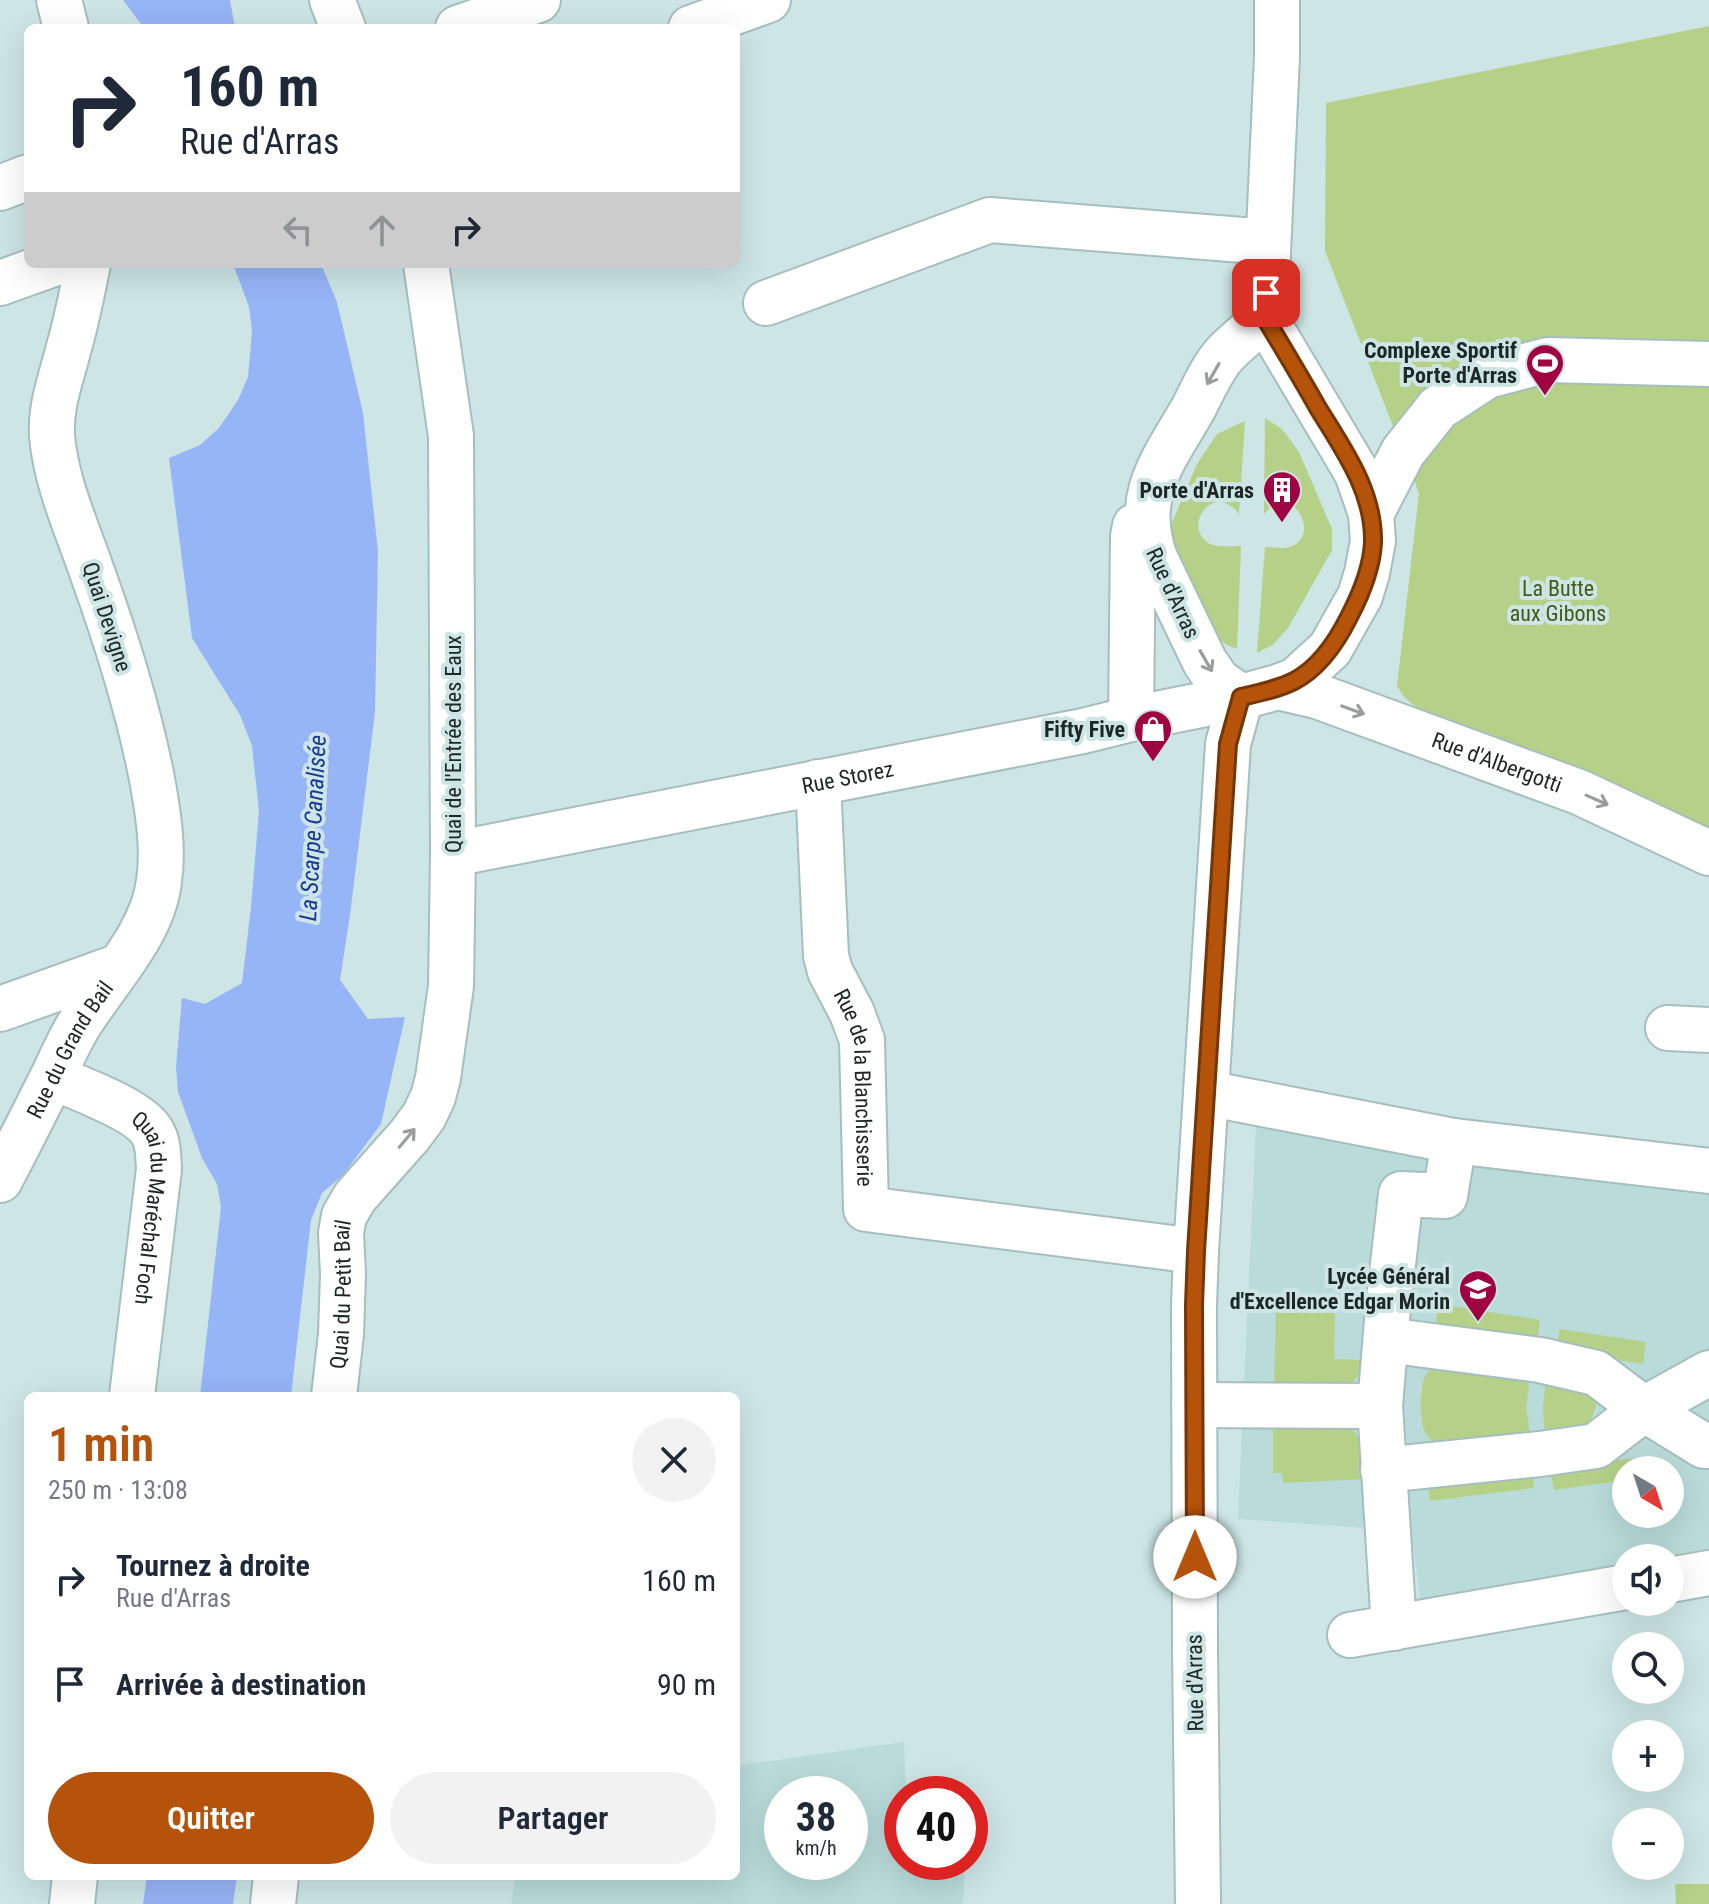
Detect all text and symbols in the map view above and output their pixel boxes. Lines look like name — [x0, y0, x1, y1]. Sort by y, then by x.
text: 160 m — [180, 54, 319, 120]
icon: right — [48, 56, 152, 160]
text: Rue d'Arras — [180, 121, 339, 163]
icon: left — [276, 208, 320, 252]
icon: ahead — [360, 208, 404, 252]
icon: right — [444, 208, 488, 252]
pin — [1232, 259, 1300, 327]
icon: arrive — [1244, 271, 1288, 315]
place label: Complexe Sportif Porte d'Arras — [1364, 338, 1517, 388]
sports icon: Complexe Sportif Porte d'Arras — [1524, 342, 1566, 397]
one-way arrow — [1205, 362, 1221, 385]
building icon: Porte d'Arras — [1261, 469, 1303, 524]
place label: Porte d'Arras — [1140, 478, 1254, 503]
street label: Rue d'Arras — [1141, 544, 1205, 642]
street label: Quai Devigne — [78, 559, 136, 675]
park label: La Butte aux Gibons — [1510, 576, 1606, 626]
street label: Quai de l'Entrée des Eaux — [441, 635, 466, 853]
one-way arrow — [1198, 649, 1214, 672]
one-way arrow — [1340, 703, 1365, 718]
shop icon: Fifty Five — [1132, 708, 1174, 763]
place label: Fifty Five — [1044, 717, 1125, 742]
street label: Rue d'Albergotti — [1429, 727, 1566, 797]
water label: La Scarpe Canalisée — [294, 734, 332, 922]
street label: Rue Storez — [800, 756, 896, 798]
one-way arrow — [1585, 793, 1609, 808]
street label: Rue du Grand Bail — [21, 976, 118, 1122]
street label: Rue de la Blanchisserie — [829, 984, 878, 1187]
street label: Quai du Maréchal Foch — [127, 1105, 172, 1306]
one-way arrow — [398, 1128, 416, 1149]
street label: Quai du Petit Bail — [325, 1218, 356, 1370]
place label: Lycée Général d'Excellence Edgar Morin — [1230, 1264, 1450, 1314]
school or university icon: Lycée Général d'Excellence Edgar Morin — [1457, 1268, 1499, 1323]
text: 1 min — [48, 1416, 154, 1473]
button: close — [632, 1418, 716, 1502]
north arrow — [1612, 1456, 1684, 1528]
map controls — [1612, 1456, 1684, 1880]
text: 250 m · 13:08 — [48, 1475, 188, 1505]
position arrow — [1153, 1515, 1237, 1599]
button: sound — [1612, 1544, 1684, 1616]
text: Tournez à droite — [116, 1548, 310, 1583]
icon: right — [48, 1558, 92, 1602]
text: 160 m — [642, 1563, 716, 1598]
text: Rue d'Arras — [116, 1583, 231, 1613]
button: search — [1612, 1632, 1684, 1704]
street label: Rue d'Arras — [1182, 1634, 1208, 1732]
icon: arrive — [48, 1662, 92, 1706]
text: Arrivée à destination — [116, 1667, 366, 1702]
text: 90 m — [657, 1667, 716, 1702]
button: + — [1612, 1720, 1684, 1792]
button: Quitter — [48, 1772, 374, 1864]
button: Partager — [390, 1772, 716, 1864]
speed limit sign: 40 — [884, 1776, 988, 1880]
text: 38 — [796, 1794, 836, 1841]
button: − — [1612, 1808, 1684, 1880]
text: km/h — [795, 1836, 837, 1860]

